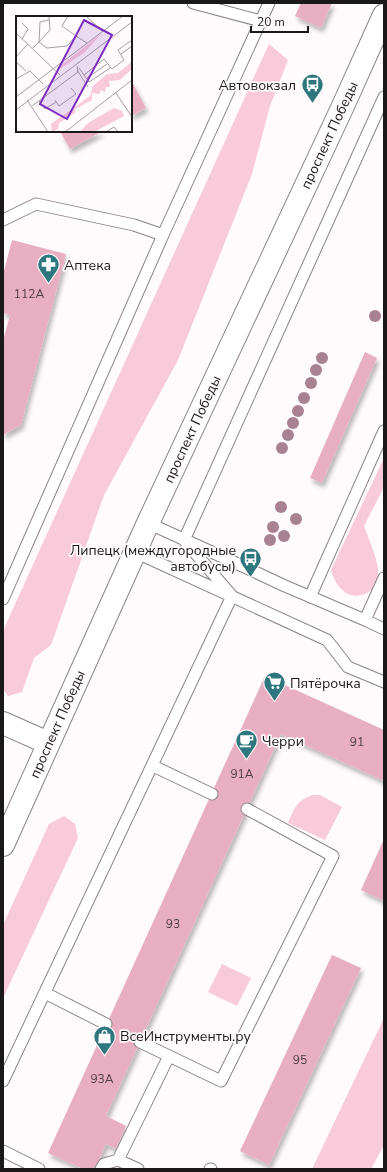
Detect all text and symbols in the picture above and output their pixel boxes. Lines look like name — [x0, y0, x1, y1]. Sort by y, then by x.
scale bar — [251, 8, 308, 34]
text: 20 m — [257, 14, 285, 30]
inset map — [16, 16, 132, 132]
bus stop icon: Автовокзал — [299, 72, 325, 105]
place label: Автовокзал — [218, 76, 296, 95]
street label: проспект Победы — [296, 78, 363, 192]
pharmacy icon: Аптека — [36, 252, 62, 285]
place label: Аптека — [64, 256, 111, 275]
house number: 112А — [14, 286, 44, 302]
street label: проспект Победы — [159, 372, 226, 486]
place label: Липецк (междугородные автобусы) — [70, 541, 236, 576]
bus stop icon: Липецк (междугородные автобусы) — [238, 545, 264, 578]
street label: проспект Победы — [25, 667, 90, 781]
supermarket icon: Пятёрочка — [262, 670, 288, 703]
place label: Пятёрочка — [290, 674, 361, 693]
cafe icon: Черри — [233, 728, 259, 761]
place label: Черри — [262, 732, 304, 751]
house number: 91 — [350, 734, 364, 750]
house number: 91А — [230, 766, 254, 782]
house number: 93 — [166, 916, 180, 932]
shop icon: ВсеИнструменты.ру — [91, 1023, 117, 1056]
place label: ВсеИнструменты.ру — [120, 1027, 252, 1046]
house number: 95 — [293, 1052, 307, 1068]
house number: 93А — [90, 1071, 114, 1087]

